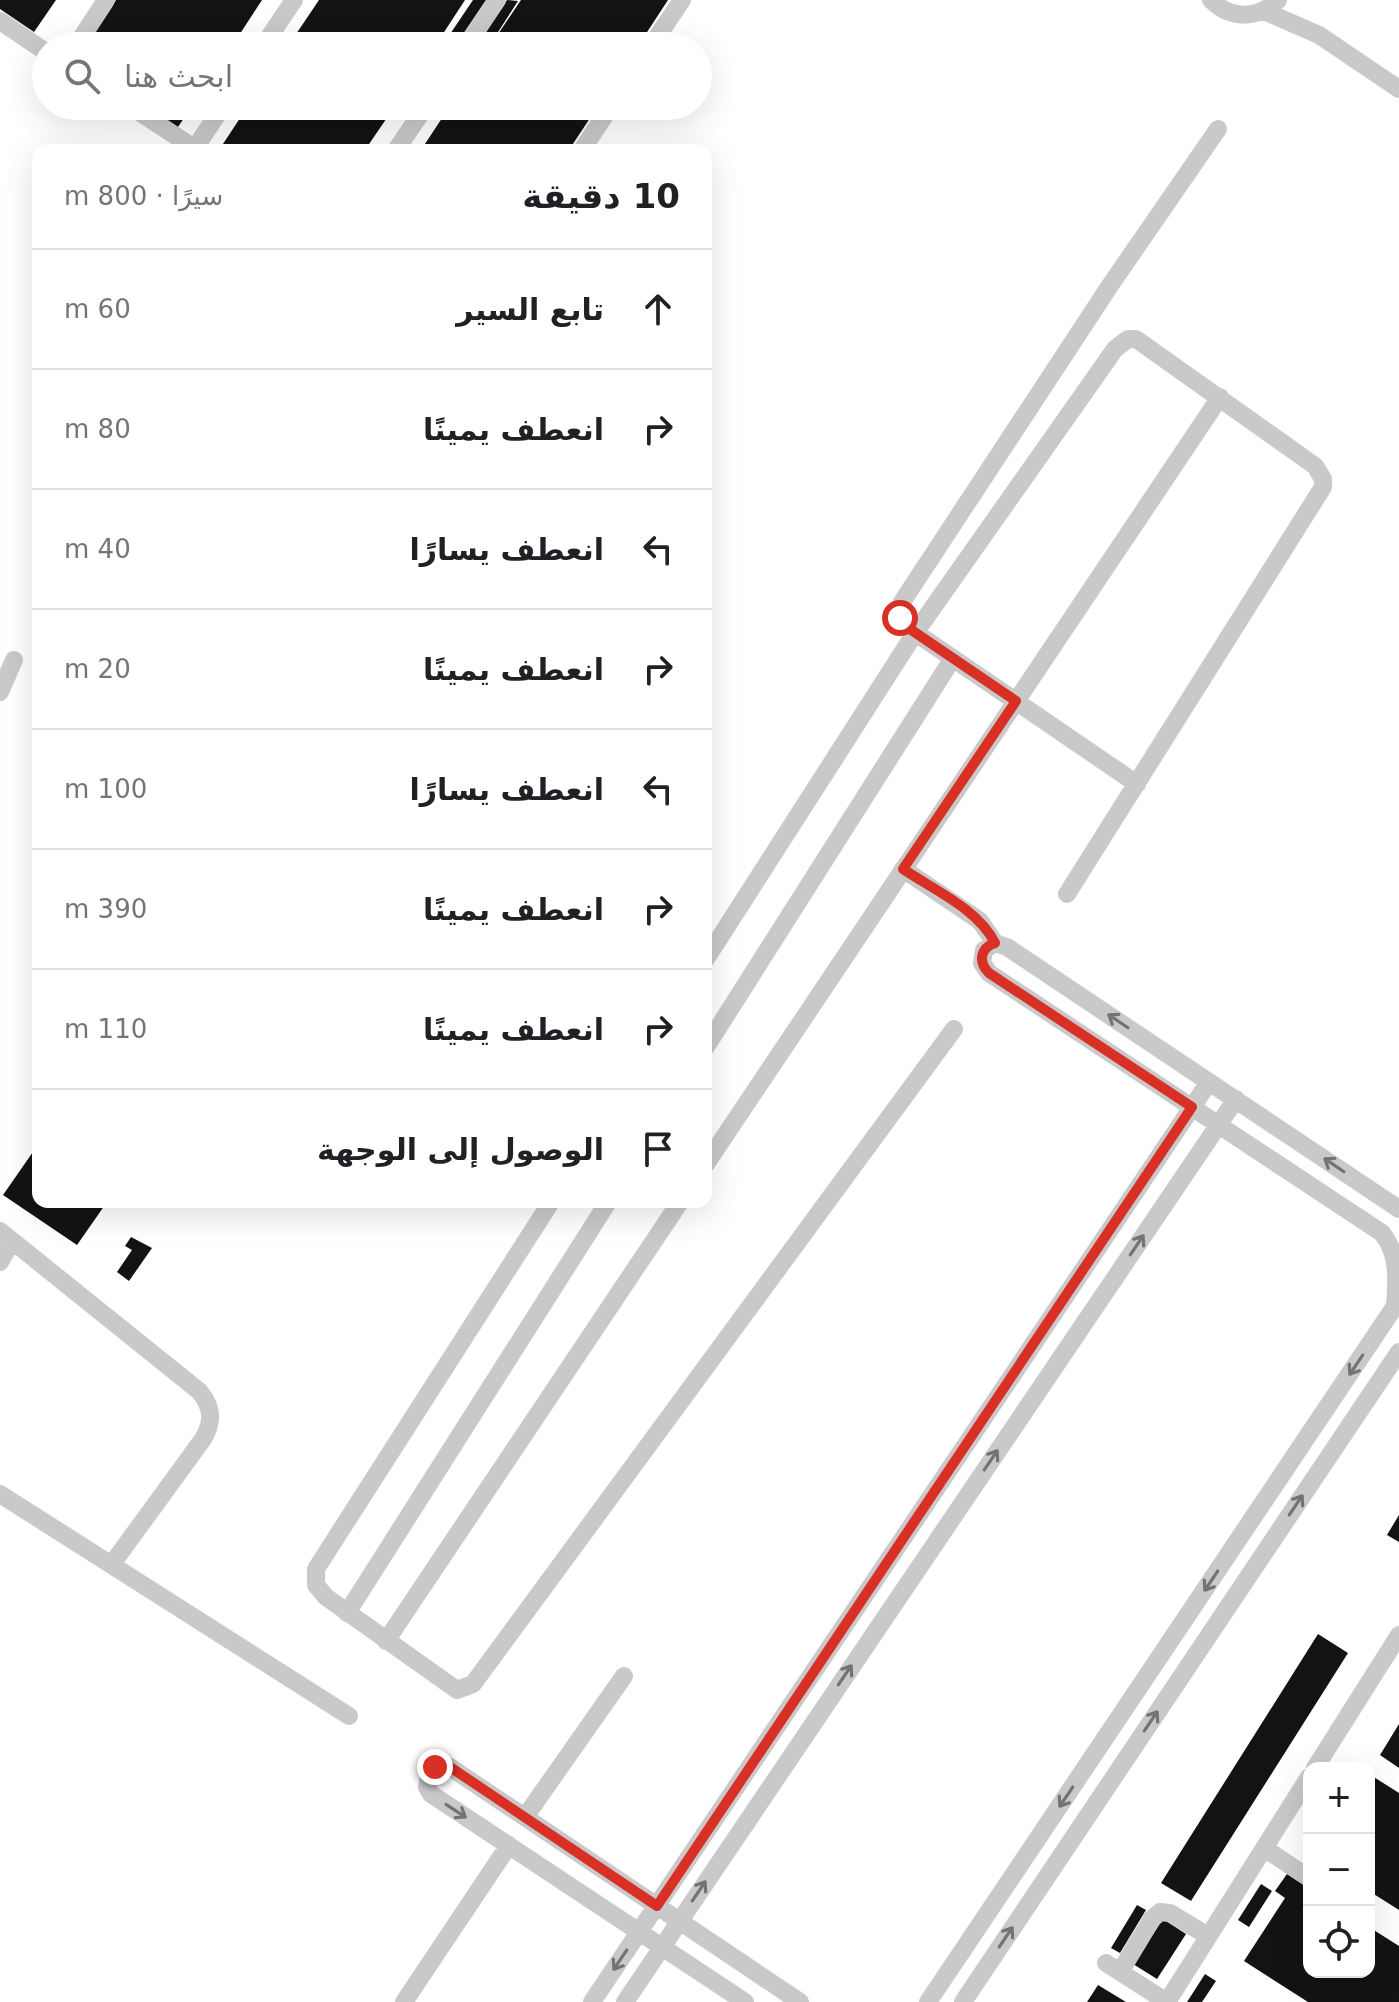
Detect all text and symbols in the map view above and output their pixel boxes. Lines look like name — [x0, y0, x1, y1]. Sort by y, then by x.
search box — [32, 32, 712, 120]
icon: search — [60, 54, 104, 98]
text: ابحث هنا — [124, 59, 233, 94]
text: 10 دقيقة — [522, 176, 680, 216]
text: سيرًا · 800 m — [64, 181, 223, 211]
icon: ahead — [636, 287, 680, 331]
text: تابع السير — [456, 292, 604, 327]
text: 60 m — [64, 294, 131, 324]
icon: right — [636, 407, 680, 451]
text: انعطف يمينًا — [423, 412, 604, 447]
text: 80 m — [64, 414, 131, 444]
icon: left — [636, 527, 680, 571]
text: انعطف يسارًا — [410, 532, 604, 567]
text: 40 m — [64, 534, 131, 564]
route start — [882, 600, 918, 636]
icon: right — [636, 647, 680, 691]
text: انعطف يمينًا — [423, 652, 604, 687]
text: 20 m — [64, 654, 131, 684]
icon: left — [636, 767, 680, 811]
text: انعطف يسارًا — [410, 772, 604, 807]
text: 100 m — [64, 774, 147, 804]
icon: right — [636, 887, 680, 931]
text: انعطف يمينًا — [423, 892, 604, 927]
text: 390 m — [64, 894, 147, 924]
icon: right — [636, 1007, 680, 1051]
text: انعطف يمينًا — [423, 1012, 604, 1047]
one-way arrow — [1108, 1012, 1130, 1029]
text: 110 m — [64, 1014, 147, 1044]
icon: arrive — [636, 1127, 680, 1171]
text: الوصول إلى الوجهة — [317, 1132, 604, 1167]
one-way arrow — [1323, 1157, 1346, 1173]
one-way arrow — [1129, 1234, 1145, 1257]
one-way arrow — [1347, 1353, 1364, 1375]
one-way arrow — [983, 1450, 999, 1472]
one-way arrow — [1288, 1495, 1304, 1517]
one-way arrow — [1203, 1569, 1219, 1591]
one-way arrow — [837, 1665, 853, 1687]
one-way arrow — [1143, 1711, 1159, 1733]
route end — [417, 1749, 453, 1785]
map controls — [1303, 1762, 1375, 1978]
button: + — [1303, 1762, 1375, 1834]
one-way arrow — [1058, 1785, 1074, 1807]
one-way arrow — [445, 1802, 467, 1819]
button: − — [1303, 1834, 1375, 1906]
one-way arrow — [691, 1880, 707, 1902]
button: locate — [1303, 1906, 1375, 1978]
one-way arrow — [998, 1927, 1014, 1949]
one-way arrow — [612, 1949, 628, 1971]

